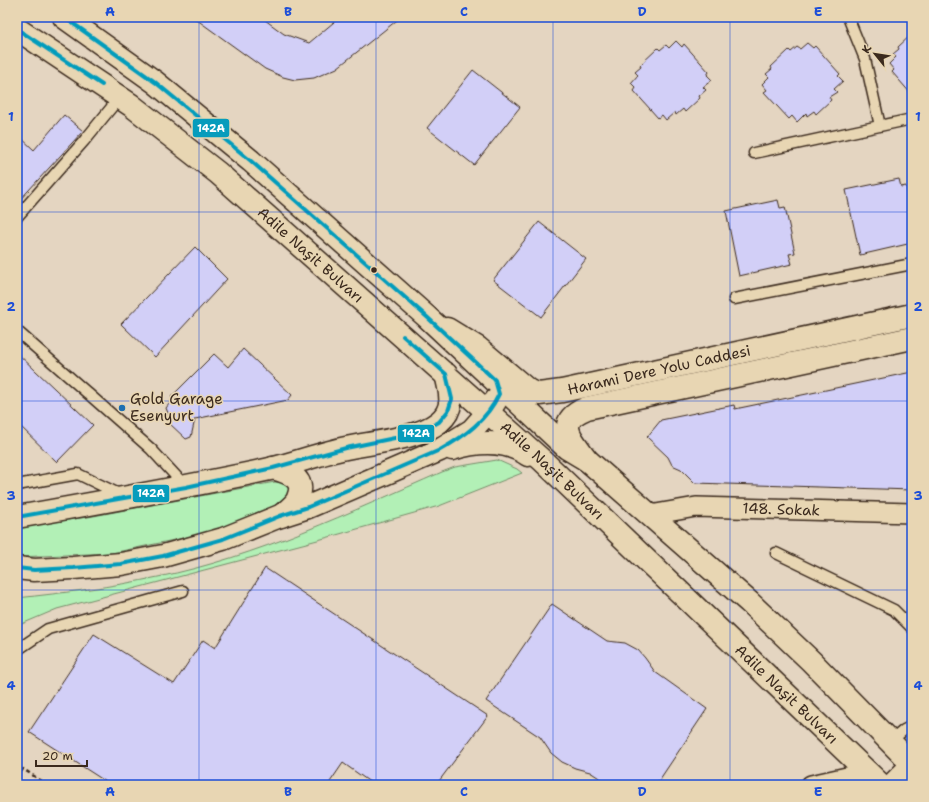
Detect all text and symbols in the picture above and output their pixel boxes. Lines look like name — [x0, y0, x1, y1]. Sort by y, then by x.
text: A — [105, 3, 115, 20]
text: B — [284, 3, 292, 20]
text: C — [460, 3, 468, 20]
text: D — [637, 3, 647, 20]
text: E — [814, 3, 823, 20]
north arrow — [855, 34, 895, 74]
text: K — [858, 42, 875, 56]
text: 1 — [8, 108, 14, 125]
text: 1 — [915, 108, 921, 125]
line badge: 142A — [192, 118, 230, 138]
text: 142A — [197, 121, 225, 136]
street label: Adile Naşit Bulvarı — [253, 203, 368, 307]
unlabelled marker — [369, 265, 379, 275]
text: 2 — [6, 298, 16, 315]
text: 2 — [913, 298, 923, 315]
street label: Harami Dere Yolu Caddesi — [566, 340, 752, 400]
place label: Gold Garage Esenyurt — [130, 389, 223, 426]
marker: Gold Garage Esenyurt — [117, 403, 127, 413]
street label: Adile Naşit Bulvarı — [496, 417, 608, 524]
line badge: 142A — [397, 424, 435, 443]
text: 142A — [402, 426, 430, 441]
line badge: 142A — [132, 484, 170, 503]
text: 142A — [137, 486, 165, 501]
text: 3 — [6, 487, 16, 504]
text: 3 — [913, 487, 923, 504]
street label: 148. Sokak — [742, 498, 820, 520]
street label: Adile Naşit Bulvarı — [731, 640, 842, 749]
text: 4 — [6, 677, 16, 694]
text: 4 — [913, 677, 923, 694]
scale bar — [36, 742, 87, 768]
text: 20 m — [42, 748, 73, 764]
text: A — [105, 783, 115, 800]
text: B — [284, 783, 292, 800]
text: C — [460, 783, 468, 800]
text: D — [637, 783, 647, 800]
text: E — [814, 783, 823, 800]

